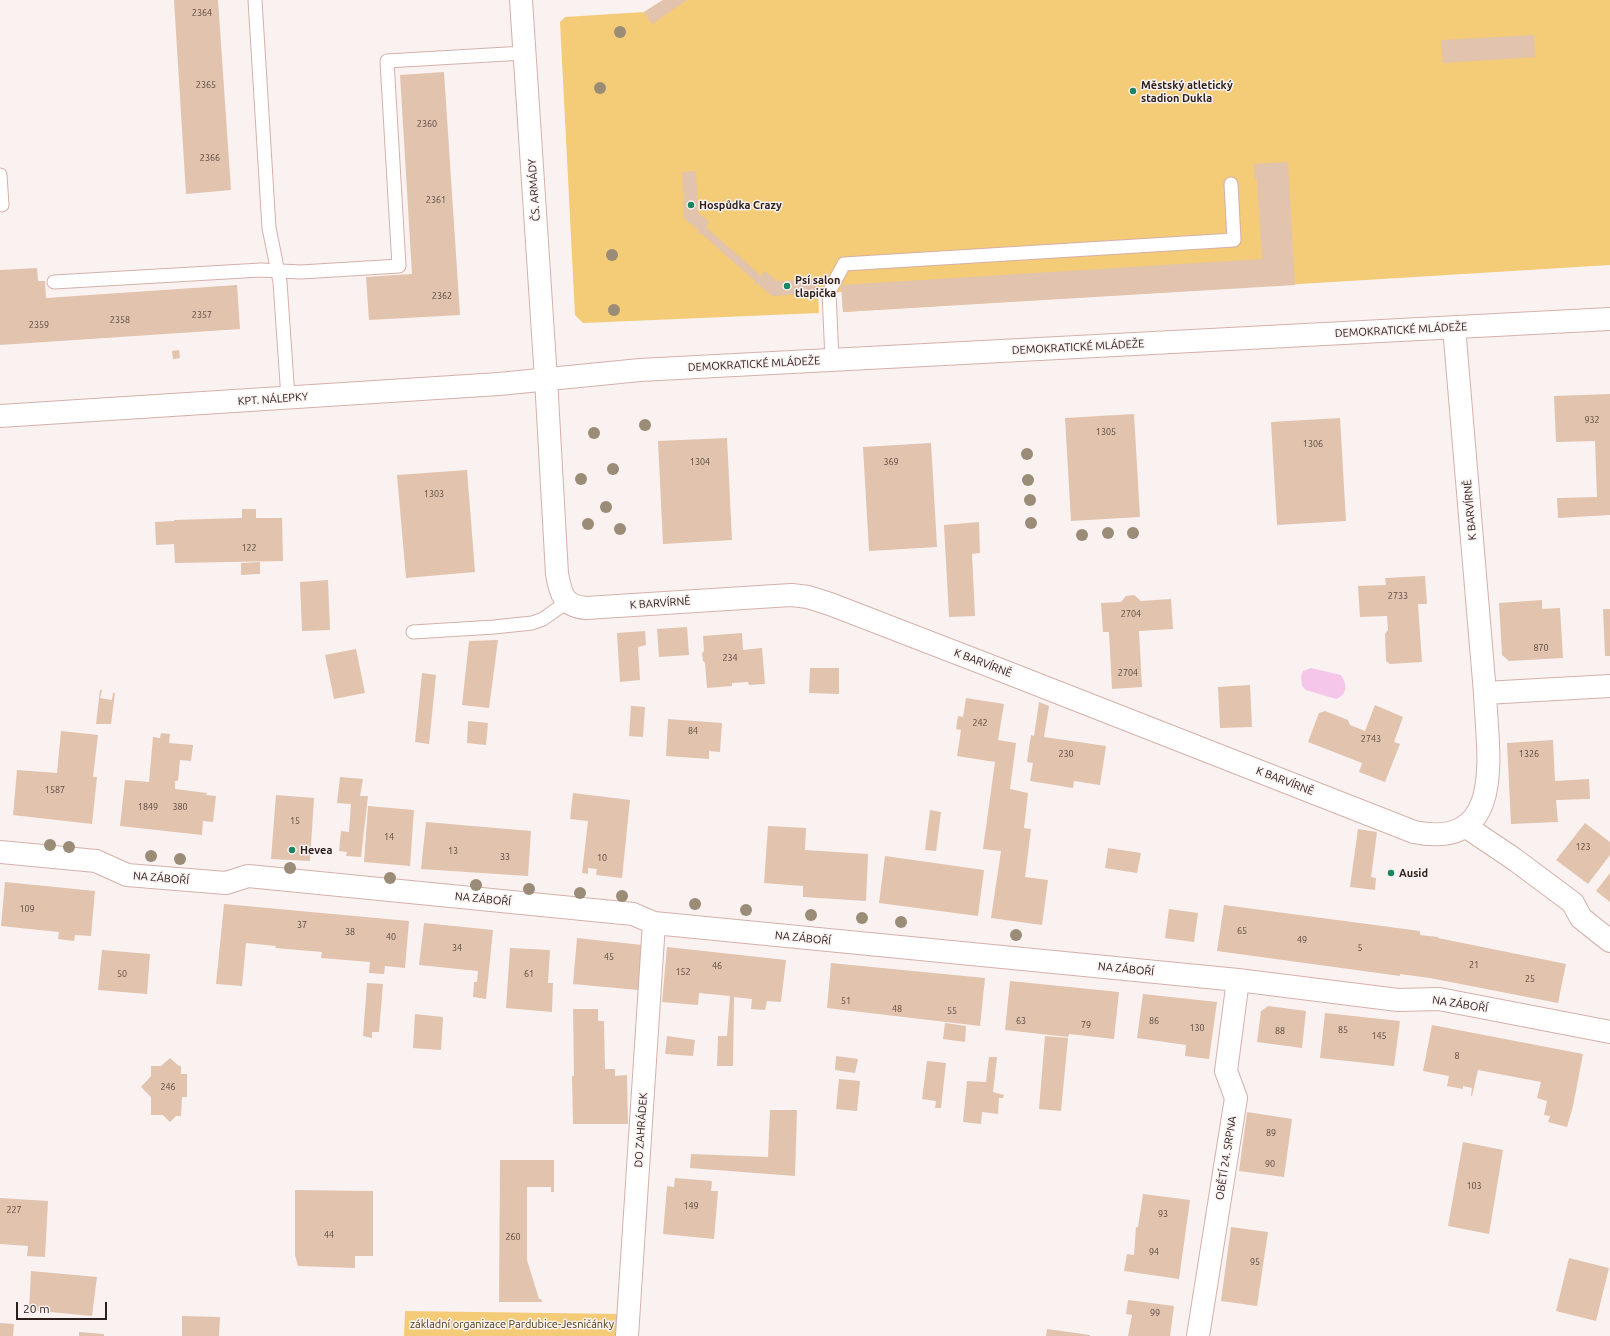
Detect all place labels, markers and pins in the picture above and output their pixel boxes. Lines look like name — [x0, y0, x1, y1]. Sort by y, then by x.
place label: Městský atletický stadion Dukla — [1141, 78, 1233, 104]
marker: Městský atletický stadion Dukla — [1128, 86, 1138, 96]
place label: Hospůdka Crazy — [699, 198, 782, 212]
marker: Hospůdka Crazy — [686, 200, 696, 210]
place label: Psí salon tlapička — [795, 273, 840, 299]
marker: Psí salon tlapička — [782, 281, 792, 291]
place label: Hevea — [300, 843, 332, 857]
marker: Hevea — [287, 845, 297, 855]
place label: Ausid — [1399, 866, 1428, 880]
marker: Ausid — [1386, 868, 1396, 878]

